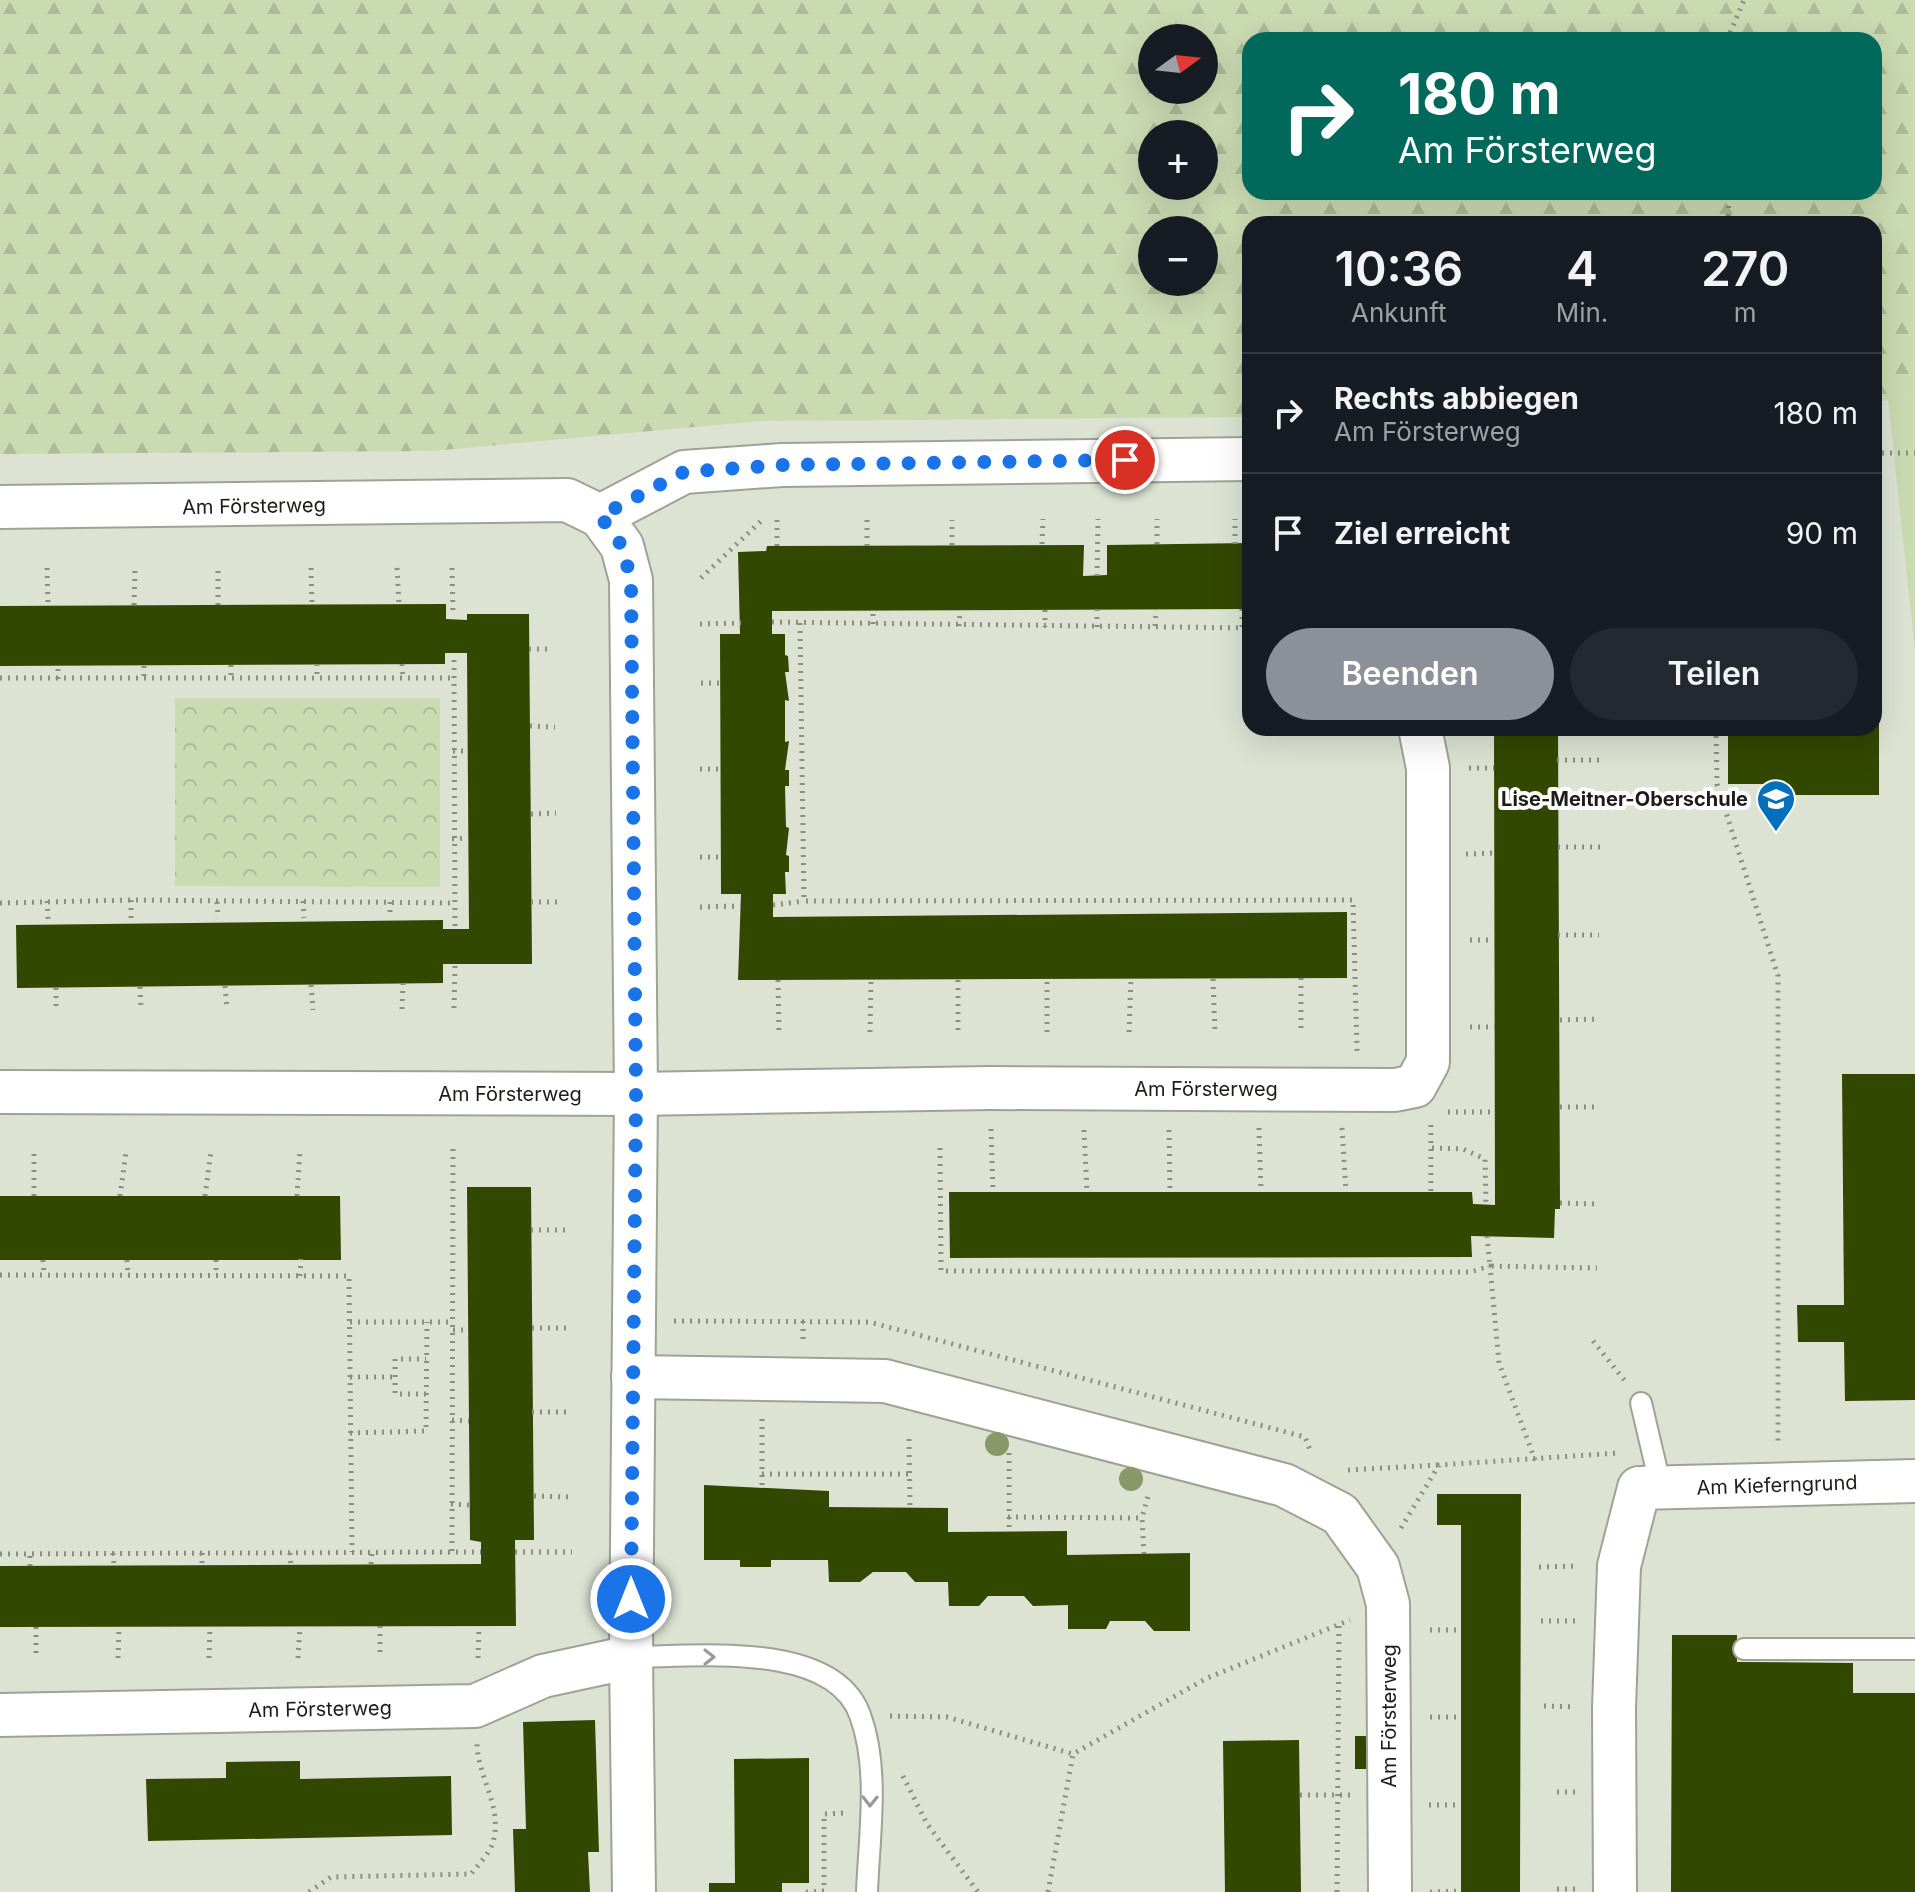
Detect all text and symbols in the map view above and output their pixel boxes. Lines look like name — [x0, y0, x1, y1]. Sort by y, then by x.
north arrow — [1138, 24, 1218, 104]
map controls — [1138, 24, 1218, 296]
text: 180 m — [1398, 60, 1561, 128]
icon: right — [1266, 64, 1370, 168]
button: + — [1138, 120, 1218, 200]
text: Am Försterweg — [1398, 128, 1657, 172]
button: − — [1138, 216, 1218, 296]
text: 10:36 — [1335, 239, 1463, 298]
text: 4 — [1566, 239, 1598, 298]
text: 270 — [1701, 239, 1789, 298]
text: Ankunft — [1351, 297, 1447, 328]
text: Min. — [1556, 297, 1608, 328]
text: m — [1734, 297, 1757, 328]
text: Rechts abbiegen — [1334, 380, 1579, 416]
icon: right — [1266, 391, 1310, 435]
text: 180 m — [1774, 395, 1858, 431]
text: Am Försterweg — [1334, 416, 1521, 447]
pin — [1091, 426, 1159, 494]
icon: arrive — [1103, 438, 1147, 482]
street label: Am Försterweg — [182, 493, 326, 519]
icon: arrive — [1266, 511, 1310, 555]
text: Ziel erreicht — [1334, 515, 1510, 551]
text: 90 m — [1786, 515, 1858, 551]
button: Beenden — [1266, 628, 1554, 720]
button: Teilen — [1570, 628, 1858, 720]
school or university icon: Lise-Meitner-Oberschule — [1755, 778, 1797, 833]
place label: Lise-Meitner-Oberschule — [1501, 787, 1748, 811]
street label: Am Försterweg — [1134, 1077, 1278, 1101]
street label: Am Försterweg — [438, 1082, 582, 1106]
street label: Am Kieferngrund — [1696, 1470, 1858, 1500]
position arrow — [589, 1557, 673, 1641]
street label: Am Försterweg — [1377, 1644, 1401, 1788]
one-way arrow — [703, 1648, 716, 1666]
street label: Am Försterweg — [248, 1696, 392, 1722]
one-way arrow — [861, 1795, 878, 1808]

